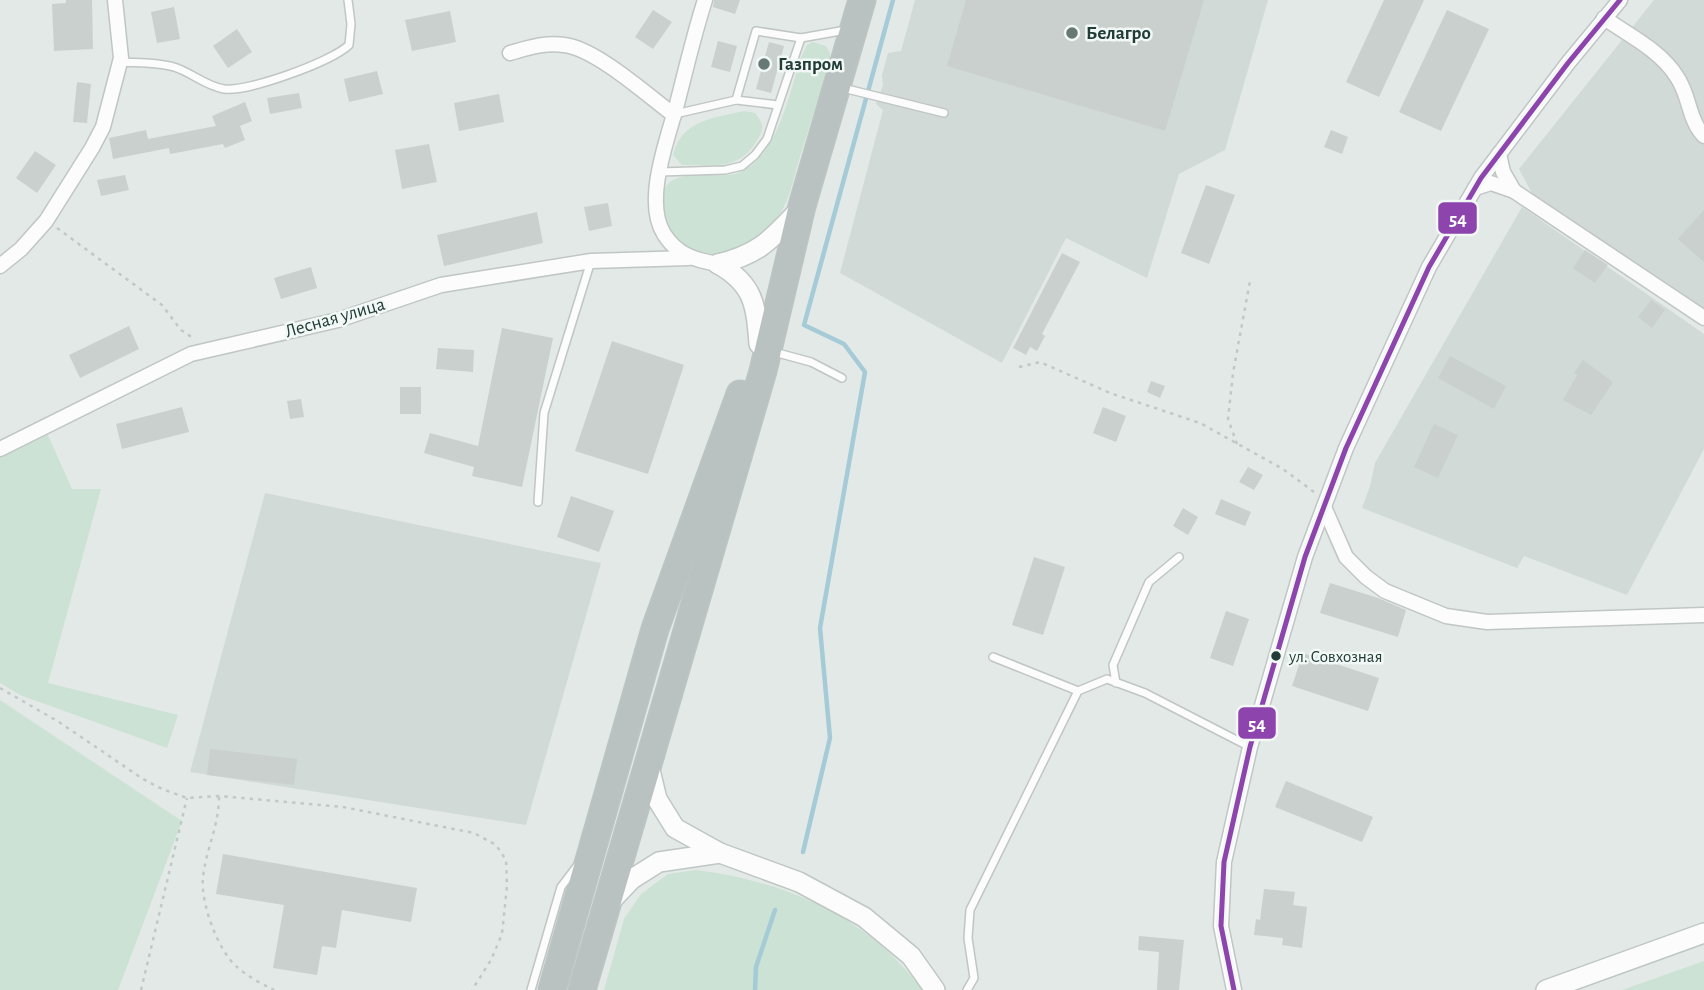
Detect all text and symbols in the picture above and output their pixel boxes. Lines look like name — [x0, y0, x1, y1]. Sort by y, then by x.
place label: Белагро — [1086, 24, 1151, 43]
marker: Белагро — [1064, 25, 1080, 41]
place label: Газпром — [778, 55, 843, 74]
marker: Газпром — [756, 56, 772, 72]
line badge: 54 — [1437, 201, 1478, 235]
text: 54 — [1449, 210, 1467, 229]
street label: Лесная улица — [283, 295, 387, 341]
place label: ул. Совхозная — [1288, 648, 1382, 666]
marker: ул. Совхозная — [1269, 649, 1283, 663]
line badge: 54 — [1237, 706, 1277, 740]
text: 54 — [1248, 715, 1266, 734]

